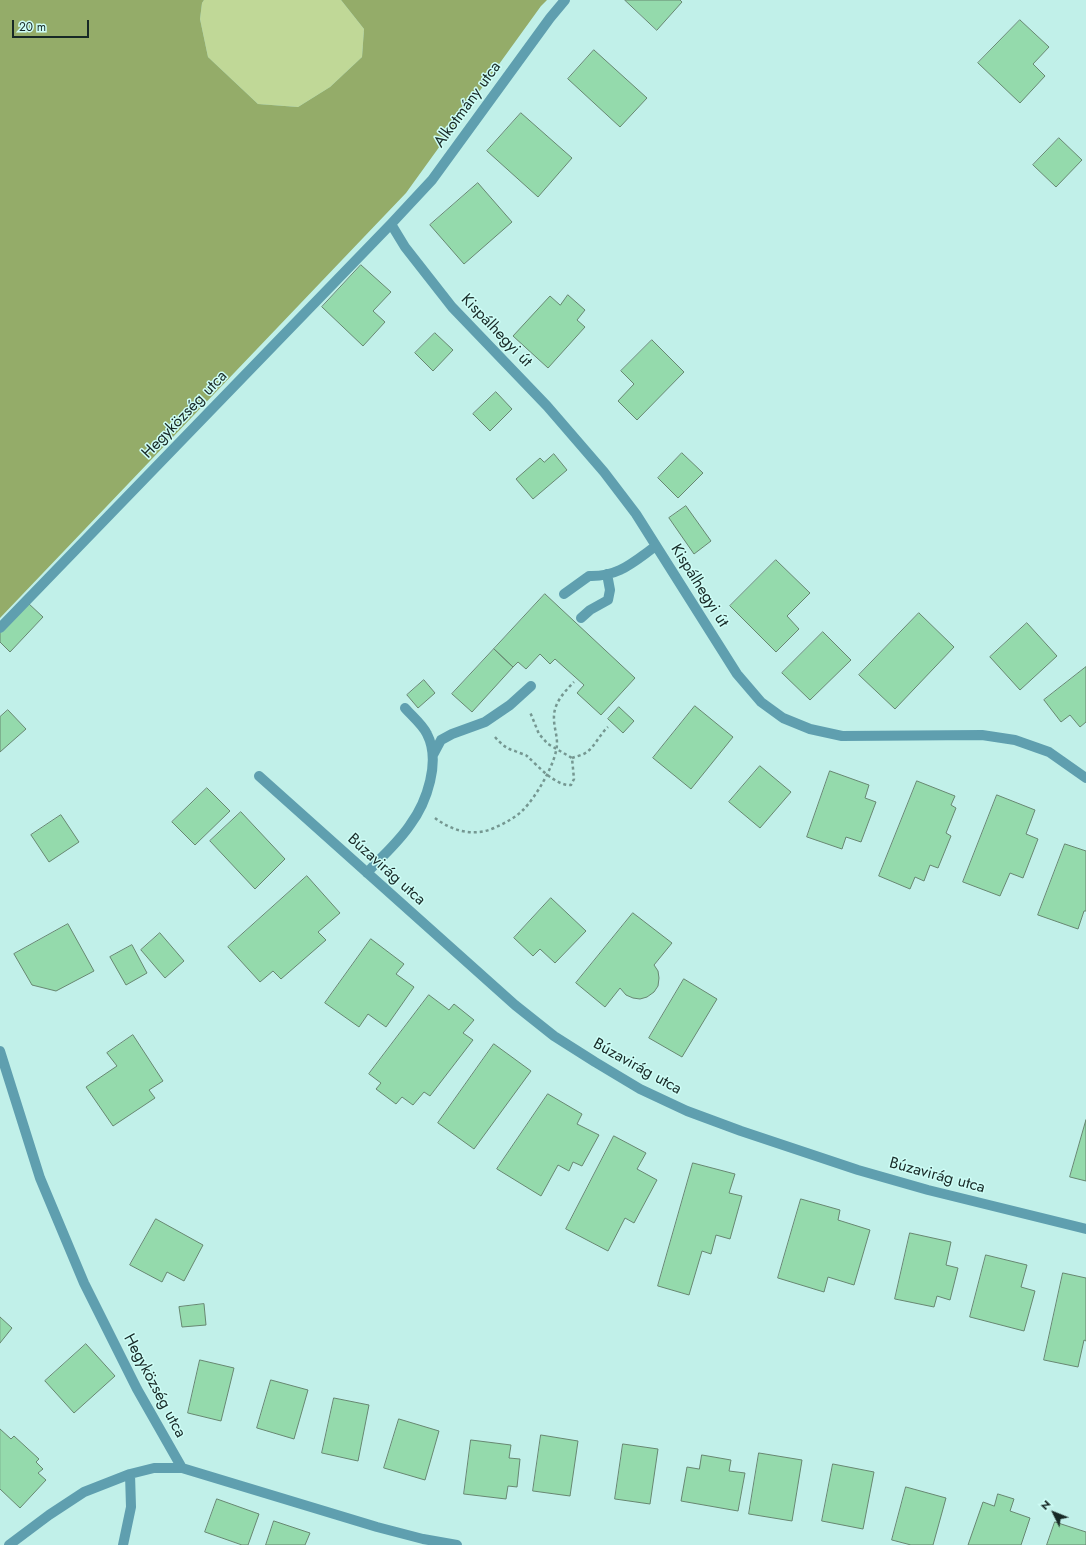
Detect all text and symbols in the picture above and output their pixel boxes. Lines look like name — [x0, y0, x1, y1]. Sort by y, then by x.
scale bar — [14, 12, 91, 38]
text: 20 m — [19, 18, 46, 36]
street label: Alkotmány utca — [430, 58, 506, 152]
street label: Kispálhegyi út — [456, 290, 536, 372]
street label: Hegyközség utca — [138, 367, 232, 463]
street label: Kispálhegyi út — [666, 541, 732, 631]
street label: Búzavirág utca — [343, 830, 429, 910]
street label: Búzavirág utca — [589, 1035, 685, 1099]
street label: Búzavirág utca — [887, 1154, 987, 1198]
street label: Hegyközség utca — [119, 1331, 189, 1441]
north arrow — [1034, 1493, 1074, 1533]
text: N — [1036, 1496, 1054, 1513]

